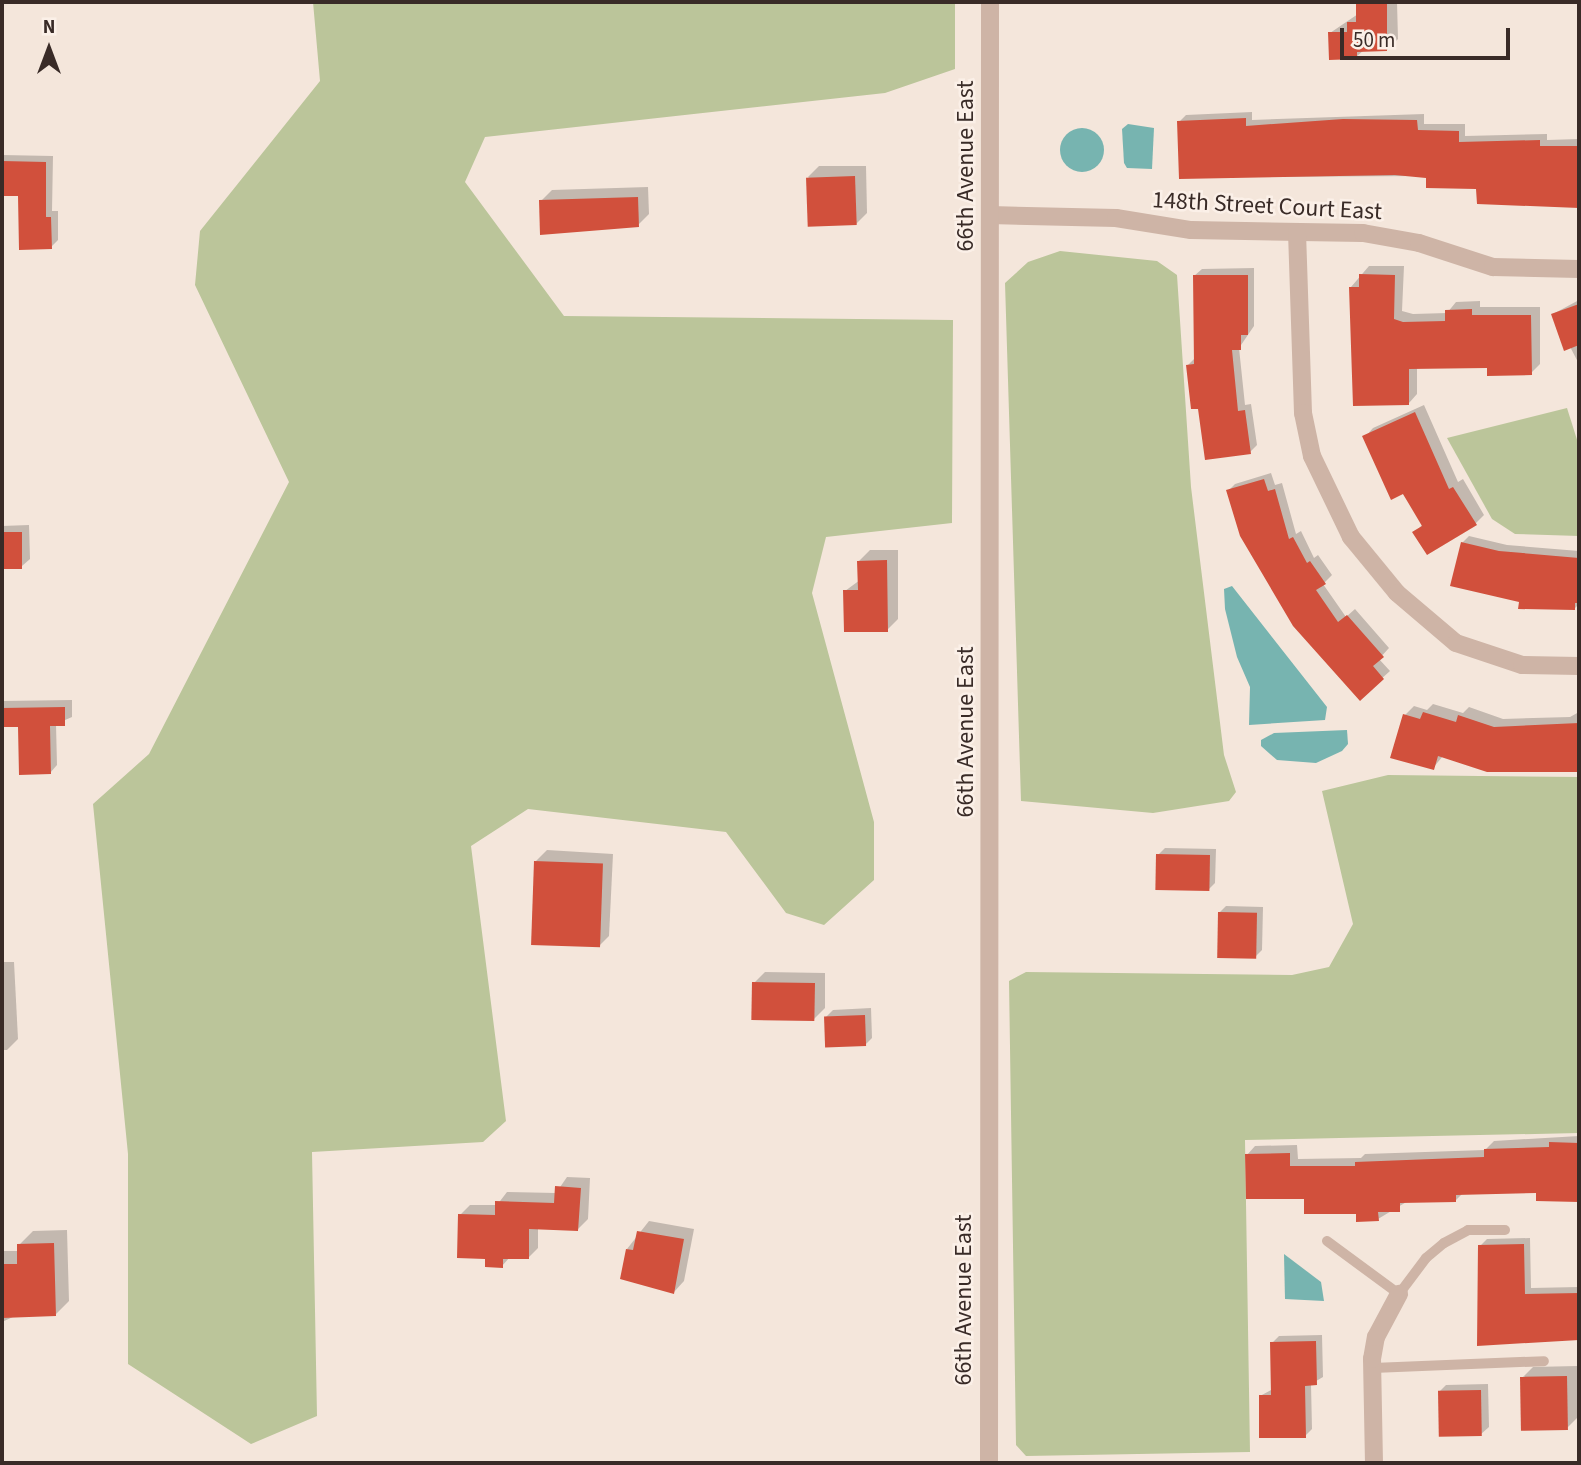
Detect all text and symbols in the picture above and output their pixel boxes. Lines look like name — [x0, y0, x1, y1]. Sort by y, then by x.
north arrow — [14, 14, 84, 84]
text: N — [43, 14, 55, 41]
scale bar — [1343, 14, 1513, 58]
text: 50 m — [1353, 25, 1395, 55]
street label: 66th Avenue East — [952, 80, 980, 252]
street label: 148th Street Court East — [1151, 186, 1383, 226]
street label: 66th Avenue East — [952, 646, 980, 818]
street label: 66th Avenue East — [950, 1214, 978, 1386]

